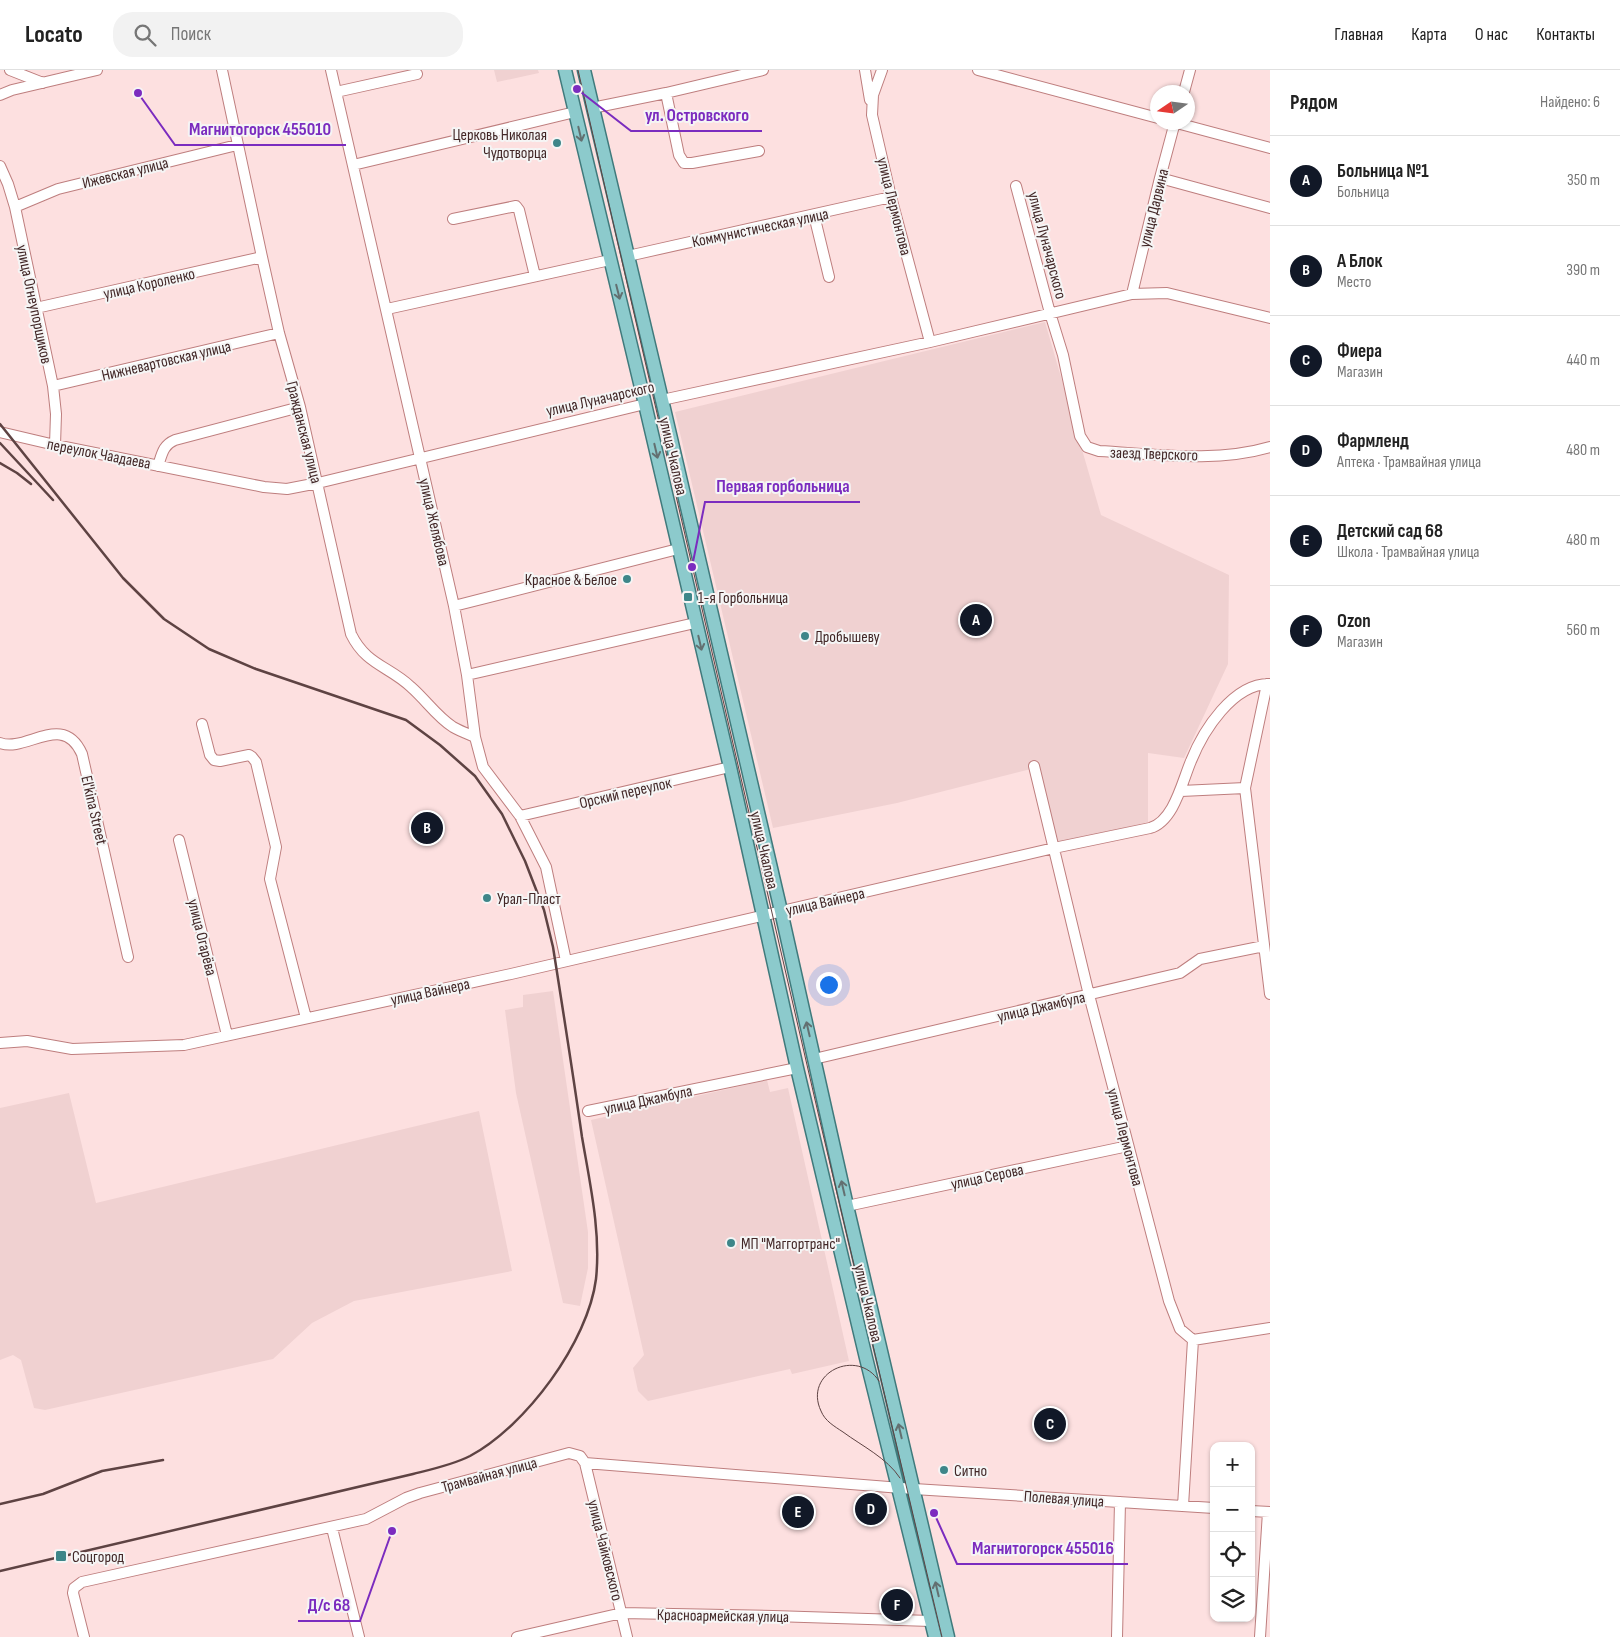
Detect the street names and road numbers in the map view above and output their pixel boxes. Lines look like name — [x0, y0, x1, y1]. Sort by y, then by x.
street label: Ижевская улица — [80, 154, 170, 193]
street label: улица Лермонтова — [872, 155, 915, 257]
street label: улица Дарвина — [1135, 167, 1173, 250]
street label: улица Луначарского — [1023, 190, 1070, 301]
street label: Коммунистическая улица — [690, 205, 830, 252]
street label: улица Огнеупорщиков — [12, 243, 55, 366]
street label: улица Короленко — [102, 265, 197, 304]
street label: Нижневартовская улица — [100, 337, 233, 386]
street label: улица Луначарского — [544, 378, 656, 421]
street label: Гражданская улица — [282, 379, 325, 485]
street label: улица Чкалова — [654, 415, 691, 497]
street label: переулок Чаадаева — [45, 435, 152, 474]
street label: заезд Тверского — [1110, 443, 1198, 466]
street label: улица Желябова — [414, 477, 453, 568]
street label: Орский переулок — [577, 773, 674, 813]
street label: El'kina Street — [76, 774, 111, 847]
street label: улица Чкалова — [745, 809, 782, 891]
street label: улица Вайнера — [784, 884, 867, 921]
street label: улица Огарёва — [183, 897, 220, 978]
street label: улица Вайнера — [389, 975, 472, 1010]
street label: улица Джамбула — [996, 988, 1087, 1027]
street label: улица Джамбула — [603, 1082, 694, 1119]
street label: улица Лермонтова — [1102, 1086, 1147, 1188]
street label: улица Серова — [949, 1161, 1025, 1194]
street label: улица Чкалова — [849, 1262, 886, 1344]
street label: Трамвайная улица — [440, 1454, 539, 1497]
street label: Полевая улица — [1023, 1487, 1105, 1512]
street label: улица Чайковского — [583, 1498, 626, 1603]
street label: Красноармейская улица — [657, 1606, 789, 1627]

